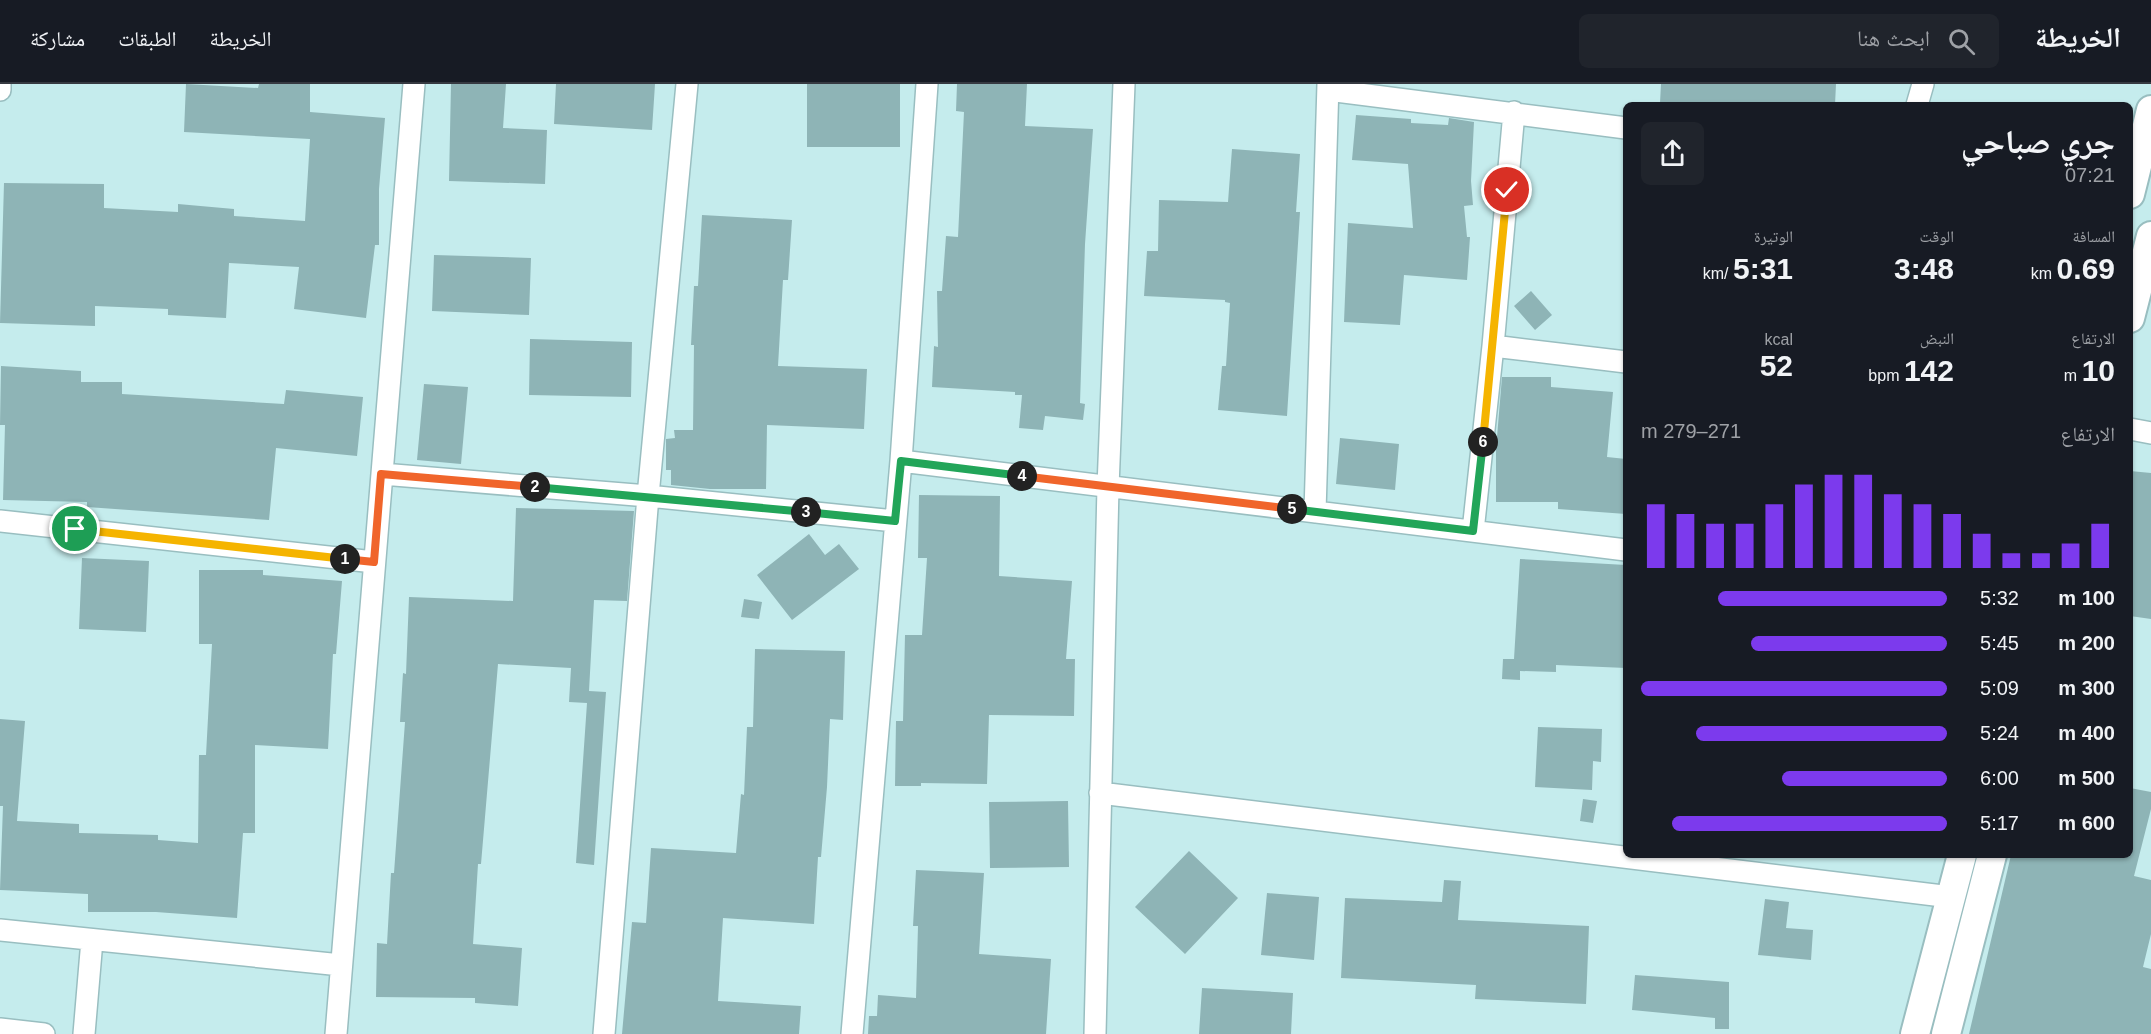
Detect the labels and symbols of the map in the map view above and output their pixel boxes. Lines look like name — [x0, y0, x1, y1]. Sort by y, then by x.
pin — [1481, 164, 1532, 215]
pin: 6 — [1468, 427, 1498, 457]
pin: 4 — [1007, 461, 1037, 491]
pin: 2 — [520, 472, 550, 502]
pin: 5 — [1277, 494, 1307, 524]
pin: 3 — [791, 497, 821, 527]
pin — [49, 503, 100, 554]
pin: 1 — [330, 544, 360, 574]

